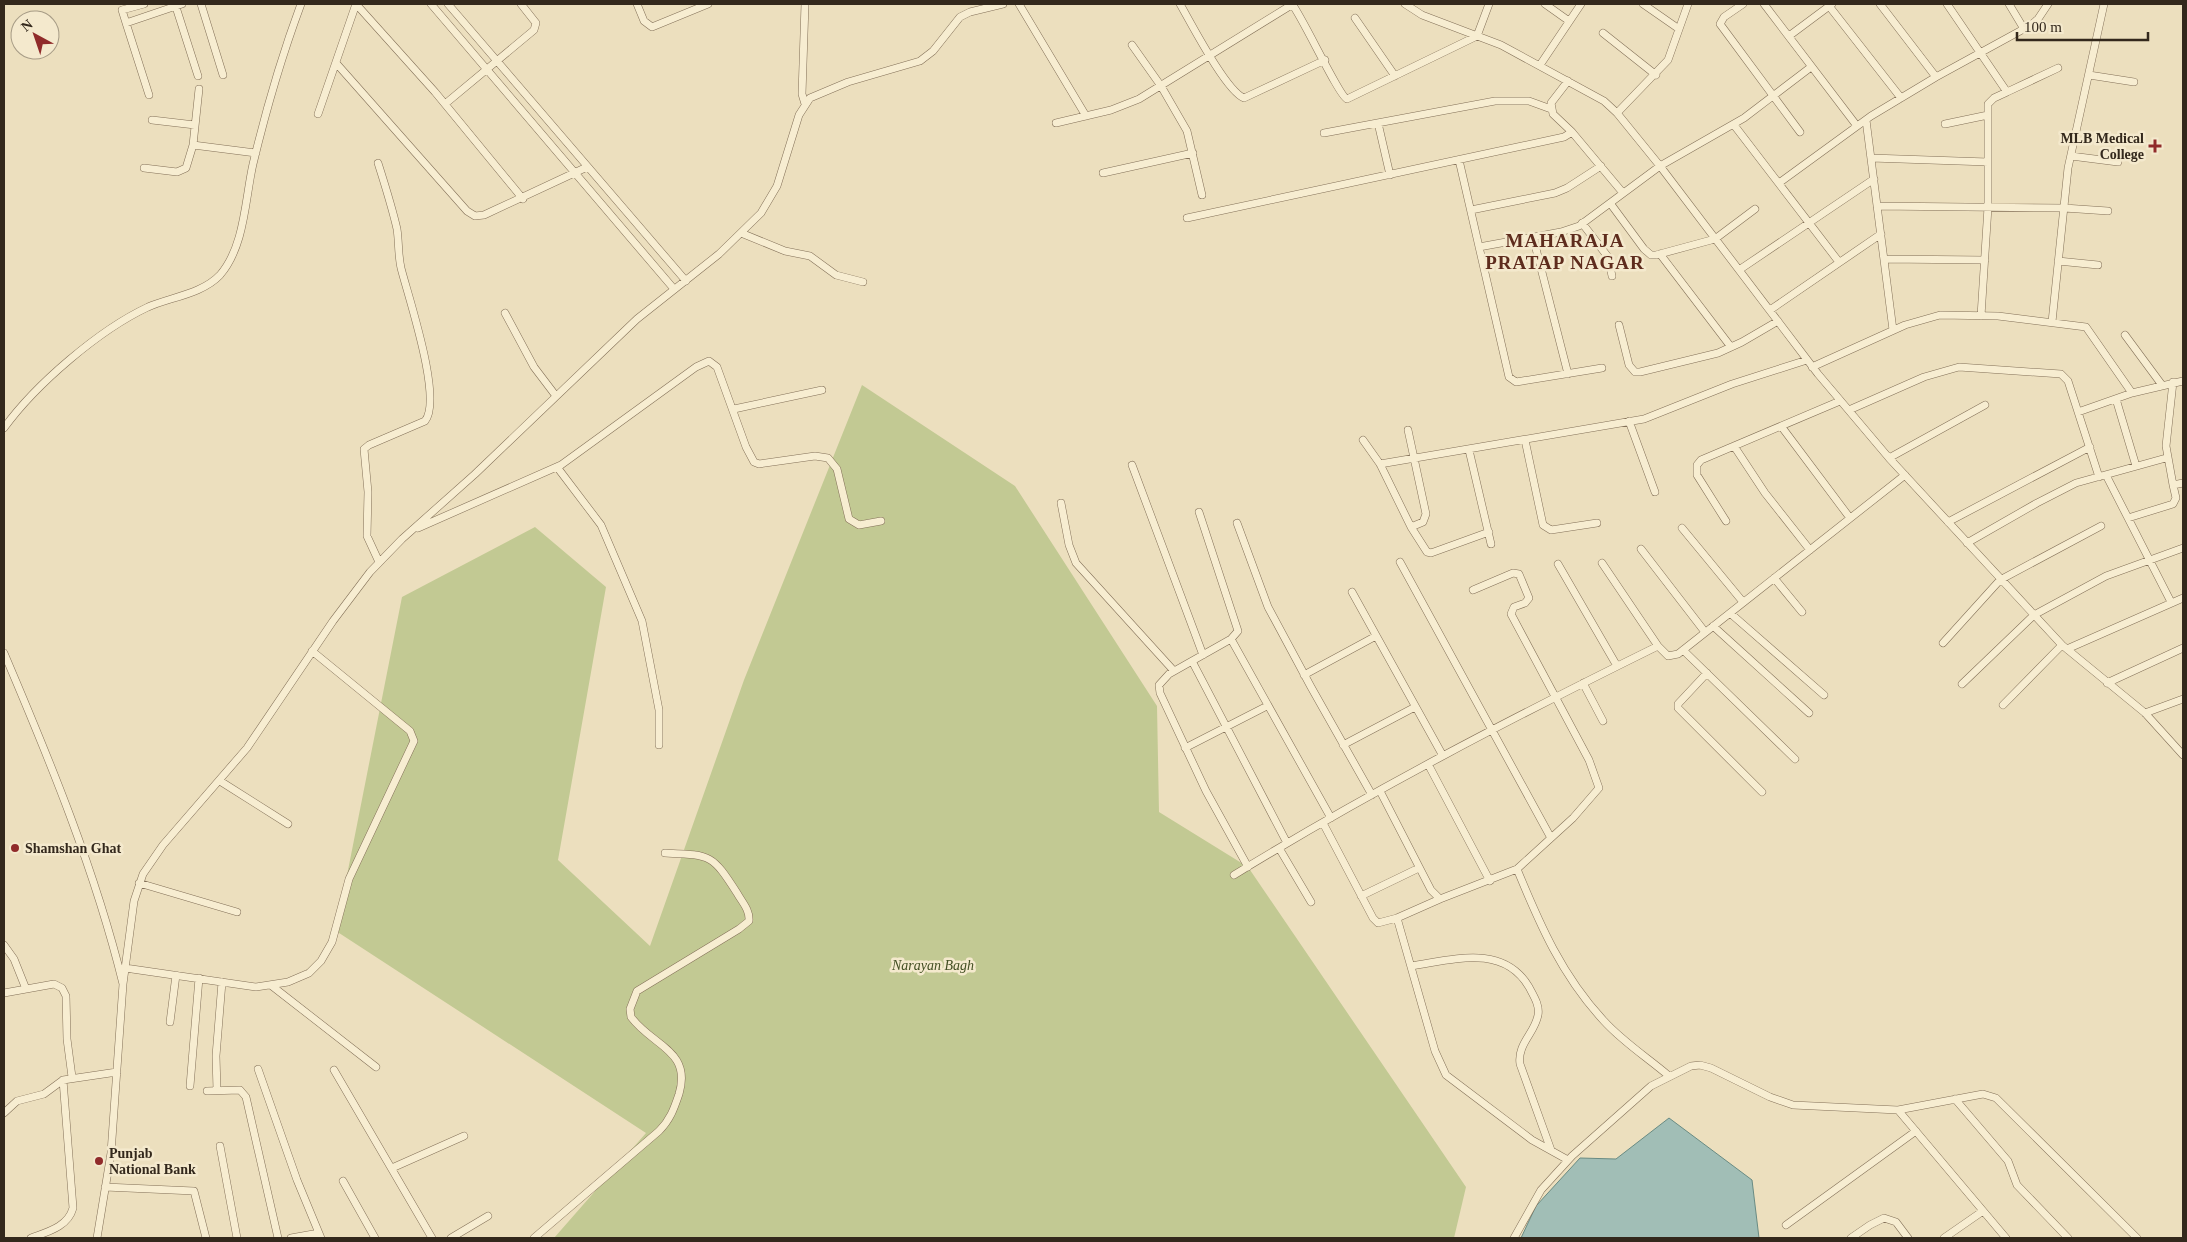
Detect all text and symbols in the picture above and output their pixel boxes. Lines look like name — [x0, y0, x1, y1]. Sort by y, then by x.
north arrow — [10, 10, 60, 60]
scale bar — [2017, 10, 2148, 42]
text: N — [18, 16, 36, 34]
text: 100 m — [2024, 19, 2062, 35]
place label: MLB Medical College — [2060, 131, 2144, 162]
marker: MLB Medical College — [2148, 139, 2162, 153]
district label: MAHARAJA PRATAP NAGAR — [1485, 230, 1645, 273]
place label: Shamshan Ghat — [25, 841, 121, 856]
marker: Shamshan Ghat — [9, 842, 21, 854]
park label: Narayan Bagh — [891, 958, 974, 973]
place label: Punjab National Bank — [109, 1146, 196, 1177]
marker: Punjab National Bank — [93, 1155, 105, 1167]

